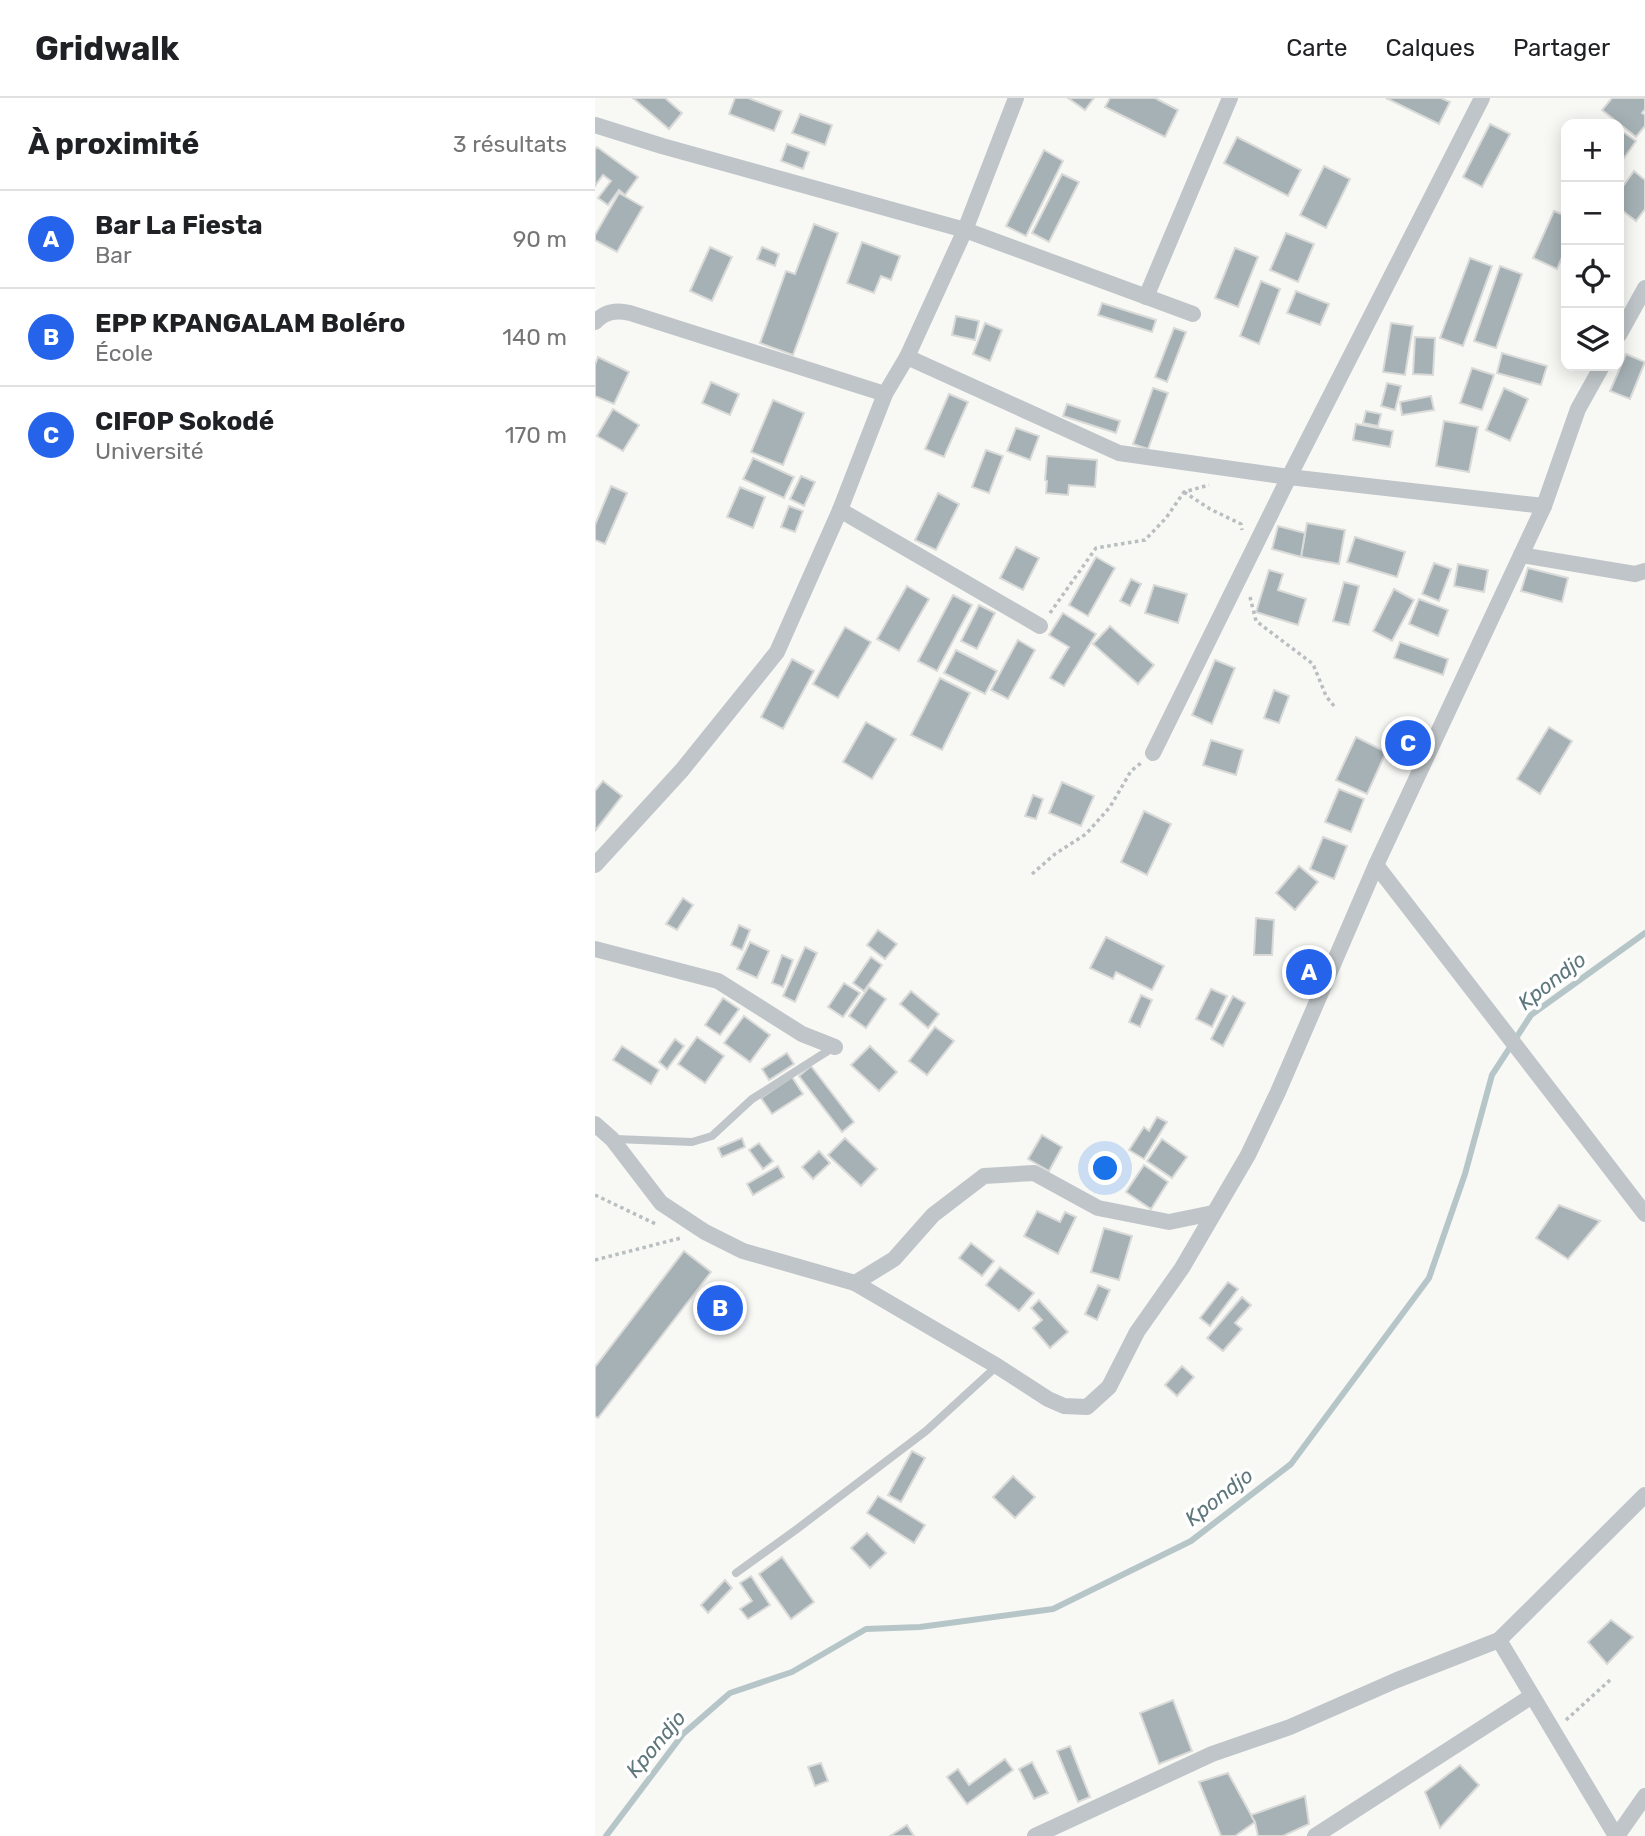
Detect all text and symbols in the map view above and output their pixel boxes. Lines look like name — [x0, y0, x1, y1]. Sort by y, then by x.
text: Gridwalk — [35, 29, 179, 68]
text: Carte — [1286, 34, 1347, 62]
text: Calques — [1385, 34, 1475, 62]
text: Partager — [1513, 34, 1610, 62]
map controls — [1561, 119, 1624, 371]
button: + — [1561, 119, 1624, 182]
text: À proximité — [28, 126, 199, 162]
text: 3 résultats — [453, 130, 567, 158]
button: − — [1561, 182, 1624, 245]
text: Bar La Fiesta — [95, 210, 263, 241]
text: A — [43, 225, 59, 253]
text: 90 m — [513, 225, 567, 253]
text: Bar — [95, 241, 132, 269]
button: locate — [1561, 245, 1624, 308]
text: EPP KPANGALAM Boléro — [95, 308, 405, 339]
button: layers — [1561, 308, 1624, 371]
text: B — [43, 323, 59, 351]
text: 140 m — [502, 323, 567, 351]
text: École — [95, 339, 153, 367]
text: CIFOP Sokodé — [95, 406, 274, 437]
text: C — [43, 421, 59, 449]
text: 170 m — [505, 421, 567, 449]
text: Université — [95, 437, 204, 465]
pin: C — [1385, 717, 1431, 769]
pin: A — [1286, 946, 1332, 998]
water label: Kpondjo — [1513, 946, 1591, 1015]
your location — [1088, 1151, 1122, 1185]
pin: B — [697, 1282, 743, 1334]
water label: Kpondjo — [1180, 1462, 1258, 1531]
water label: Kpondjo — [621, 1705, 691, 1782]

